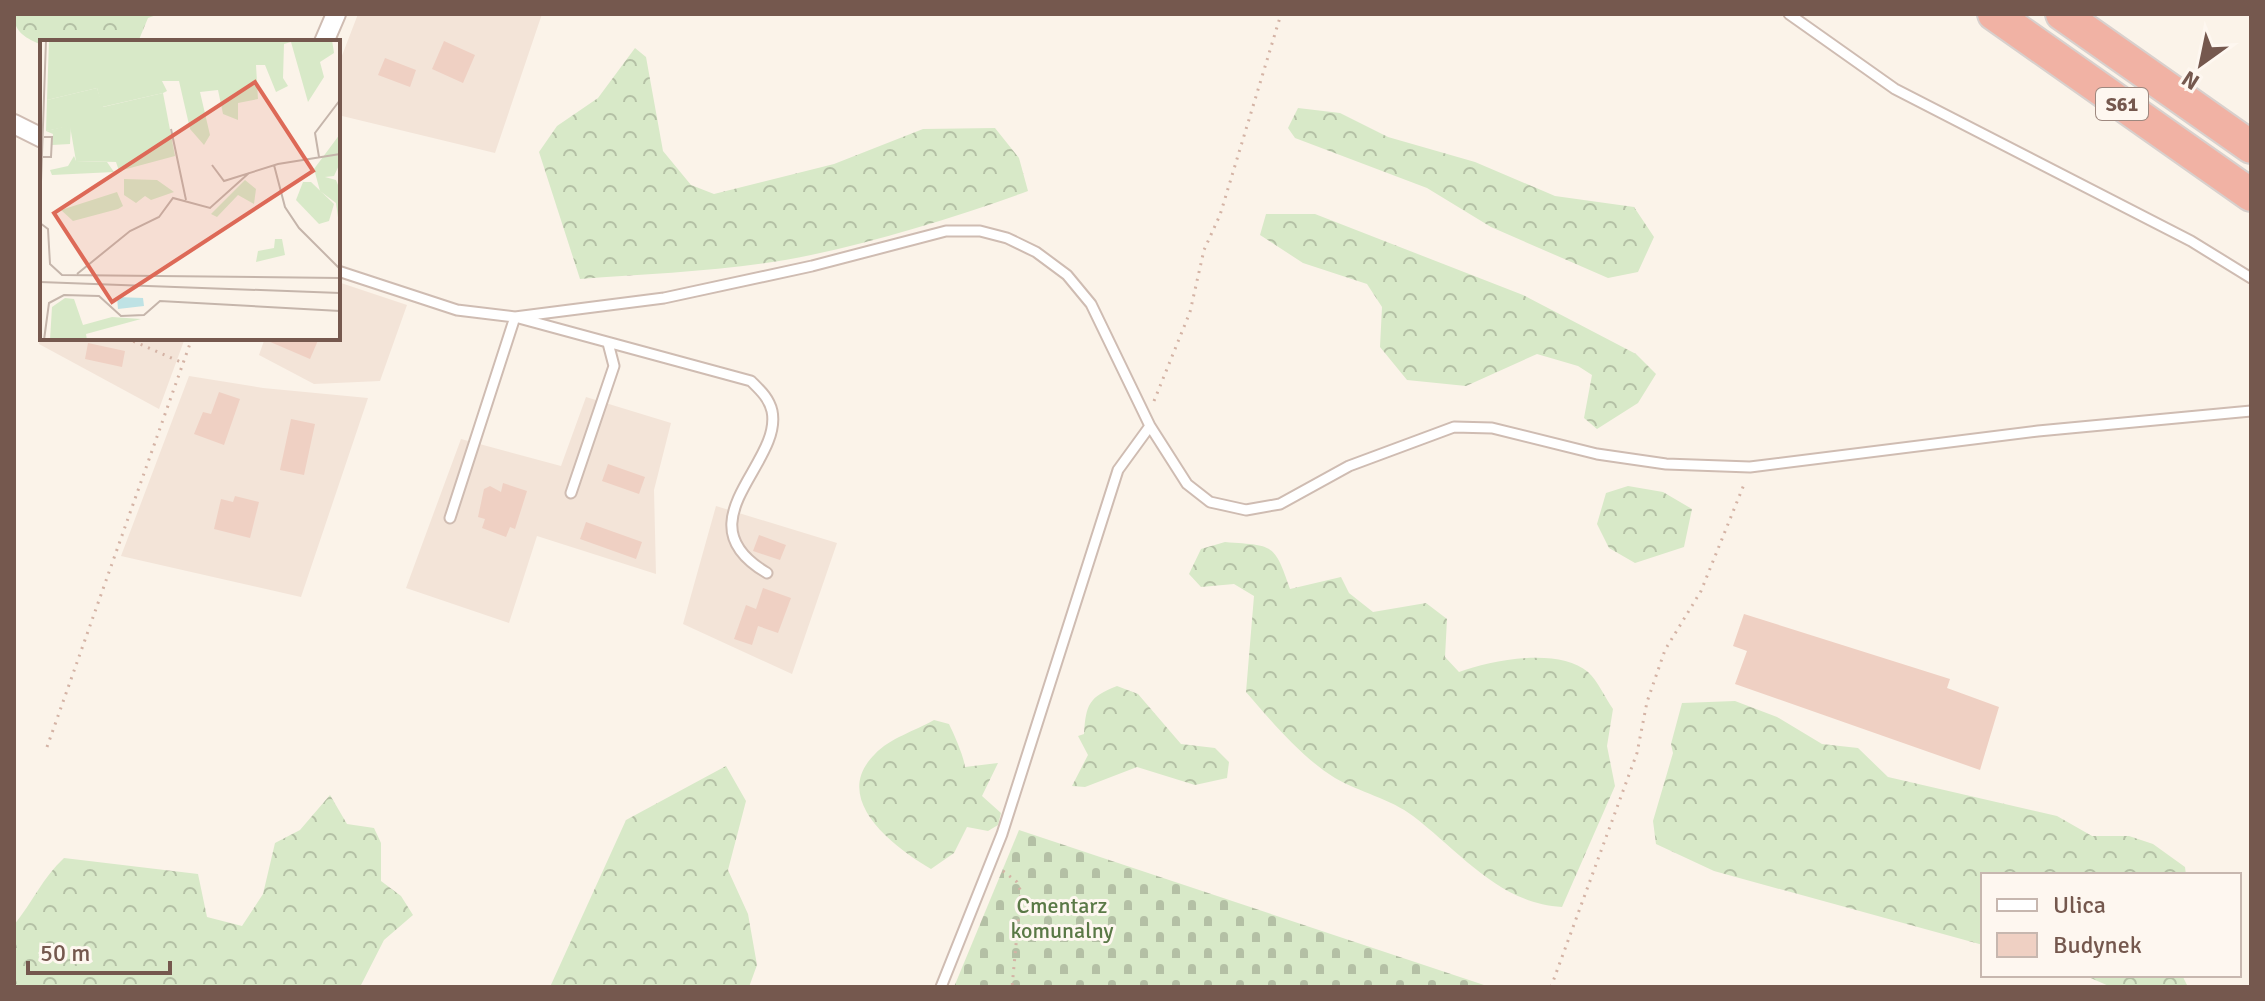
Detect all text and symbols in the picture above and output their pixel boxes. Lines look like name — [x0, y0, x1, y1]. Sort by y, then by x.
north arrow — [2161, 24, 2241, 104]
inset map — [40, 40, 340, 340]
text: N — [2177, 65, 2204, 96]
road number: S61 — [2096, 88, 2148, 120]
legend — [1981, 873, 2241, 977]
text: Ulica — [2053, 890, 2106, 920]
park label: Cmentarz komunalny — [1010, 892, 1114, 944]
scale bar — [28, 925, 170, 975]
text: Budynek — [2053, 930, 2142, 960]
text: 50 m — [40, 938, 90, 968]

